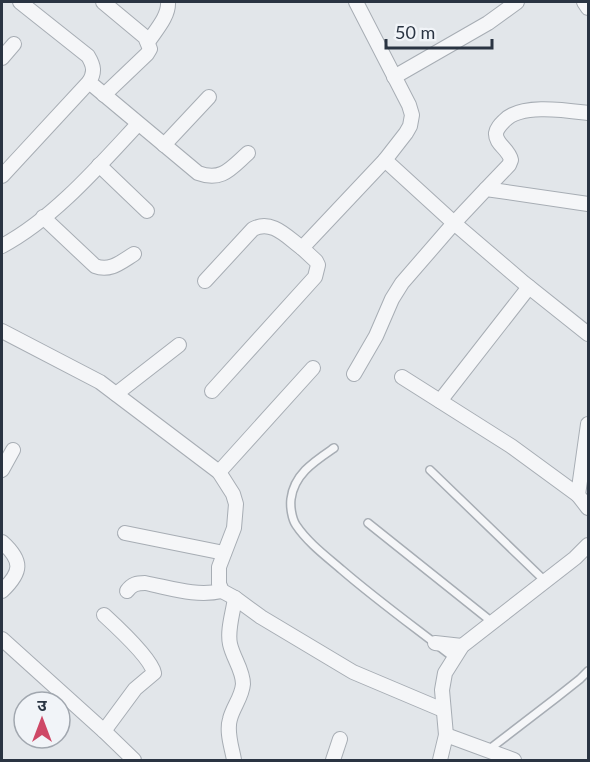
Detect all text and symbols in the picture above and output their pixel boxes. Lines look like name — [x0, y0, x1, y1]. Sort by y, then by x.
scale bar — [386, 12, 492, 50]
text: 50 m — [395, 21, 435, 43]
north arrow — [12, 690, 72, 750]
text: उ — [37, 695, 47, 714]

